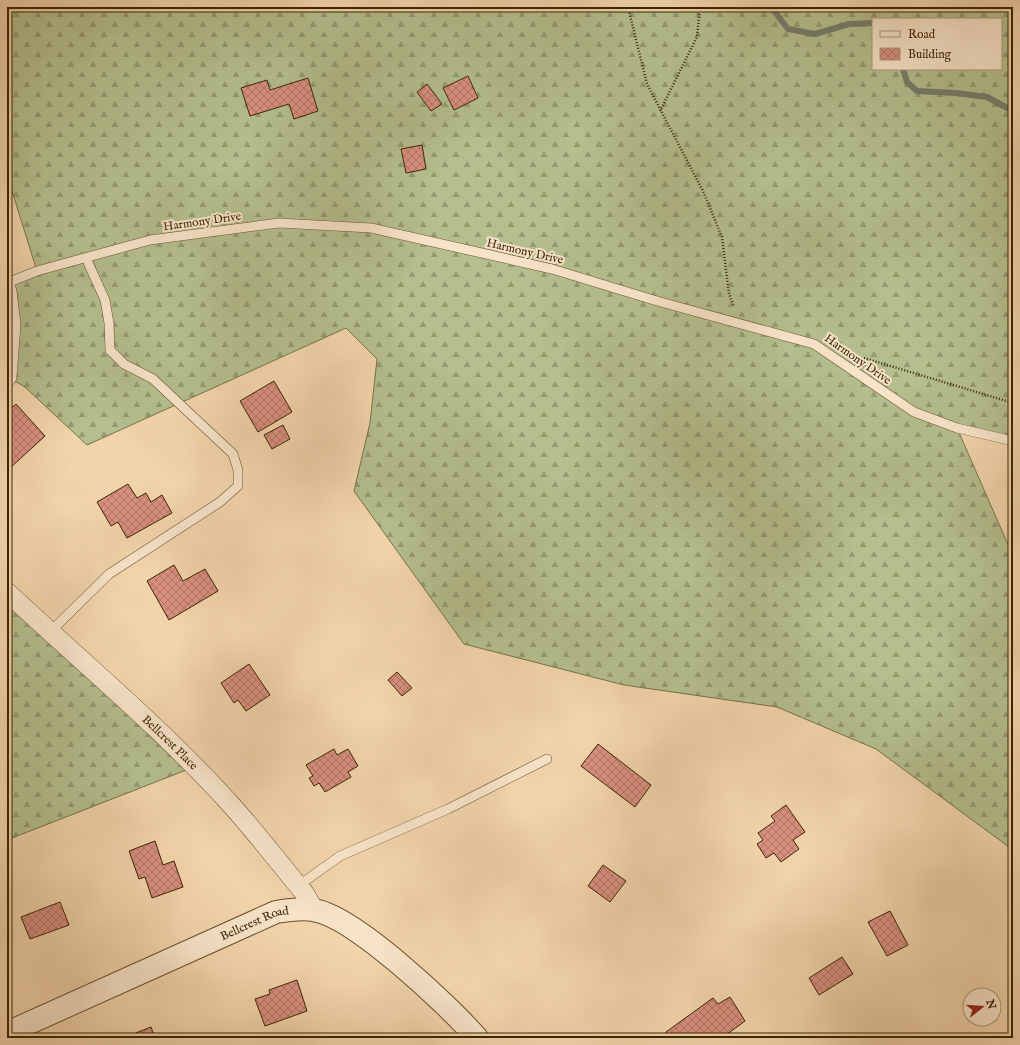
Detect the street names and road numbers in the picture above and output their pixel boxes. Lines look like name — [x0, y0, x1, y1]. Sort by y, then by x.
street label: Harmony Drive — [162, 209, 242, 234]
street label: Harmony Drive — [485, 235, 565, 268]
street label: Harmony Drive — [821, 331, 894, 388]
street label: Bellcrest Place — [139, 712, 201, 774]
street label: Bellcrest Road — [218, 903, 290, 944]

